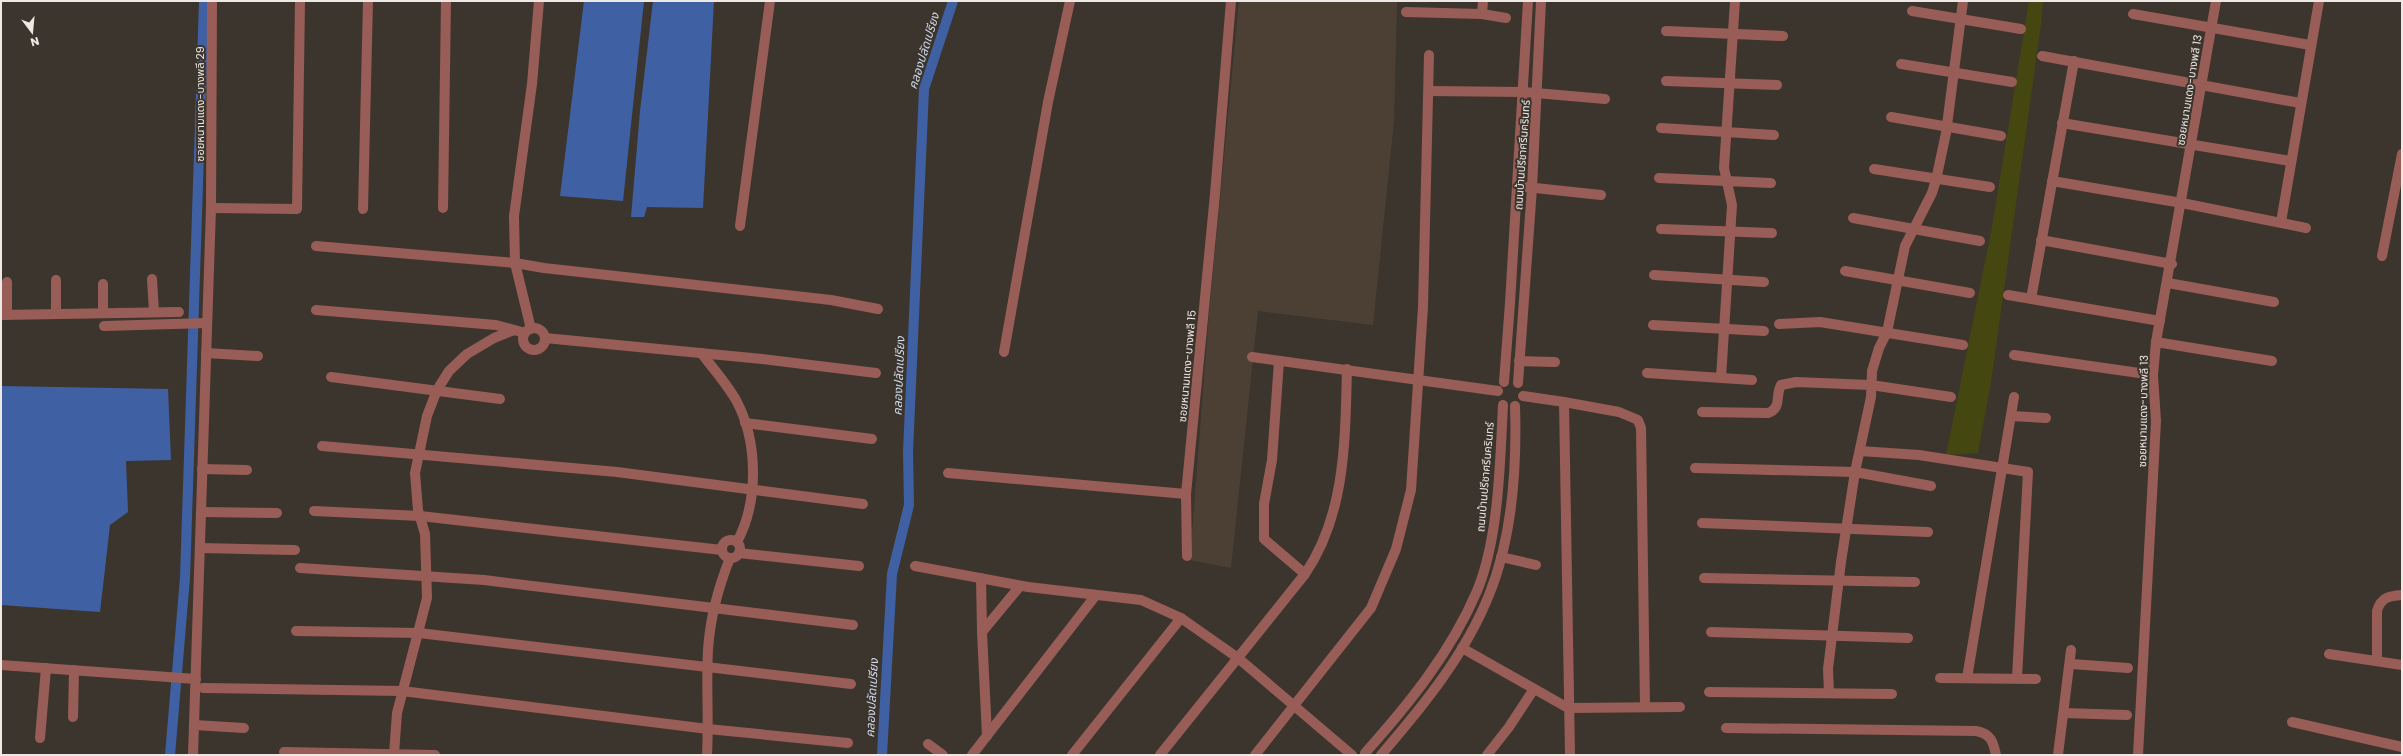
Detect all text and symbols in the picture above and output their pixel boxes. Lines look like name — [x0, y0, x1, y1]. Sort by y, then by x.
water label: คลองปลัดเปรียง — [904, 10, 943, 91]
north arrow — [12, 12, 52, 52]
text: N — [29, 33, 41, 50]
street label: ซอยหนามแดง-บางพลี 13 — [2172, 33, 2206, 147]
street label: ซอยหนามแดง-บางพลี 29 — [192, 46, 208, 162]
street label: ถนนบ้านปรีชาศรีนครินทร์ — [1510, 99, 1534, 211]
street label: ซอยหนามแดง-บางพลี 15 — [1174, 309, 1200, 423]
water label: คลองปลัดเปรียง — [889, 336, 908, 416]
street label: ซอยหนามแดง-บางพลี 13 — [2134, 355, 2152, 467]
street label: ถนนบ้านปรีชาศรีนครินทร์ — [1472, 421, 1498, 533]
water label: คลองปลัดเปรียง — [861, 657, 882, 738]

